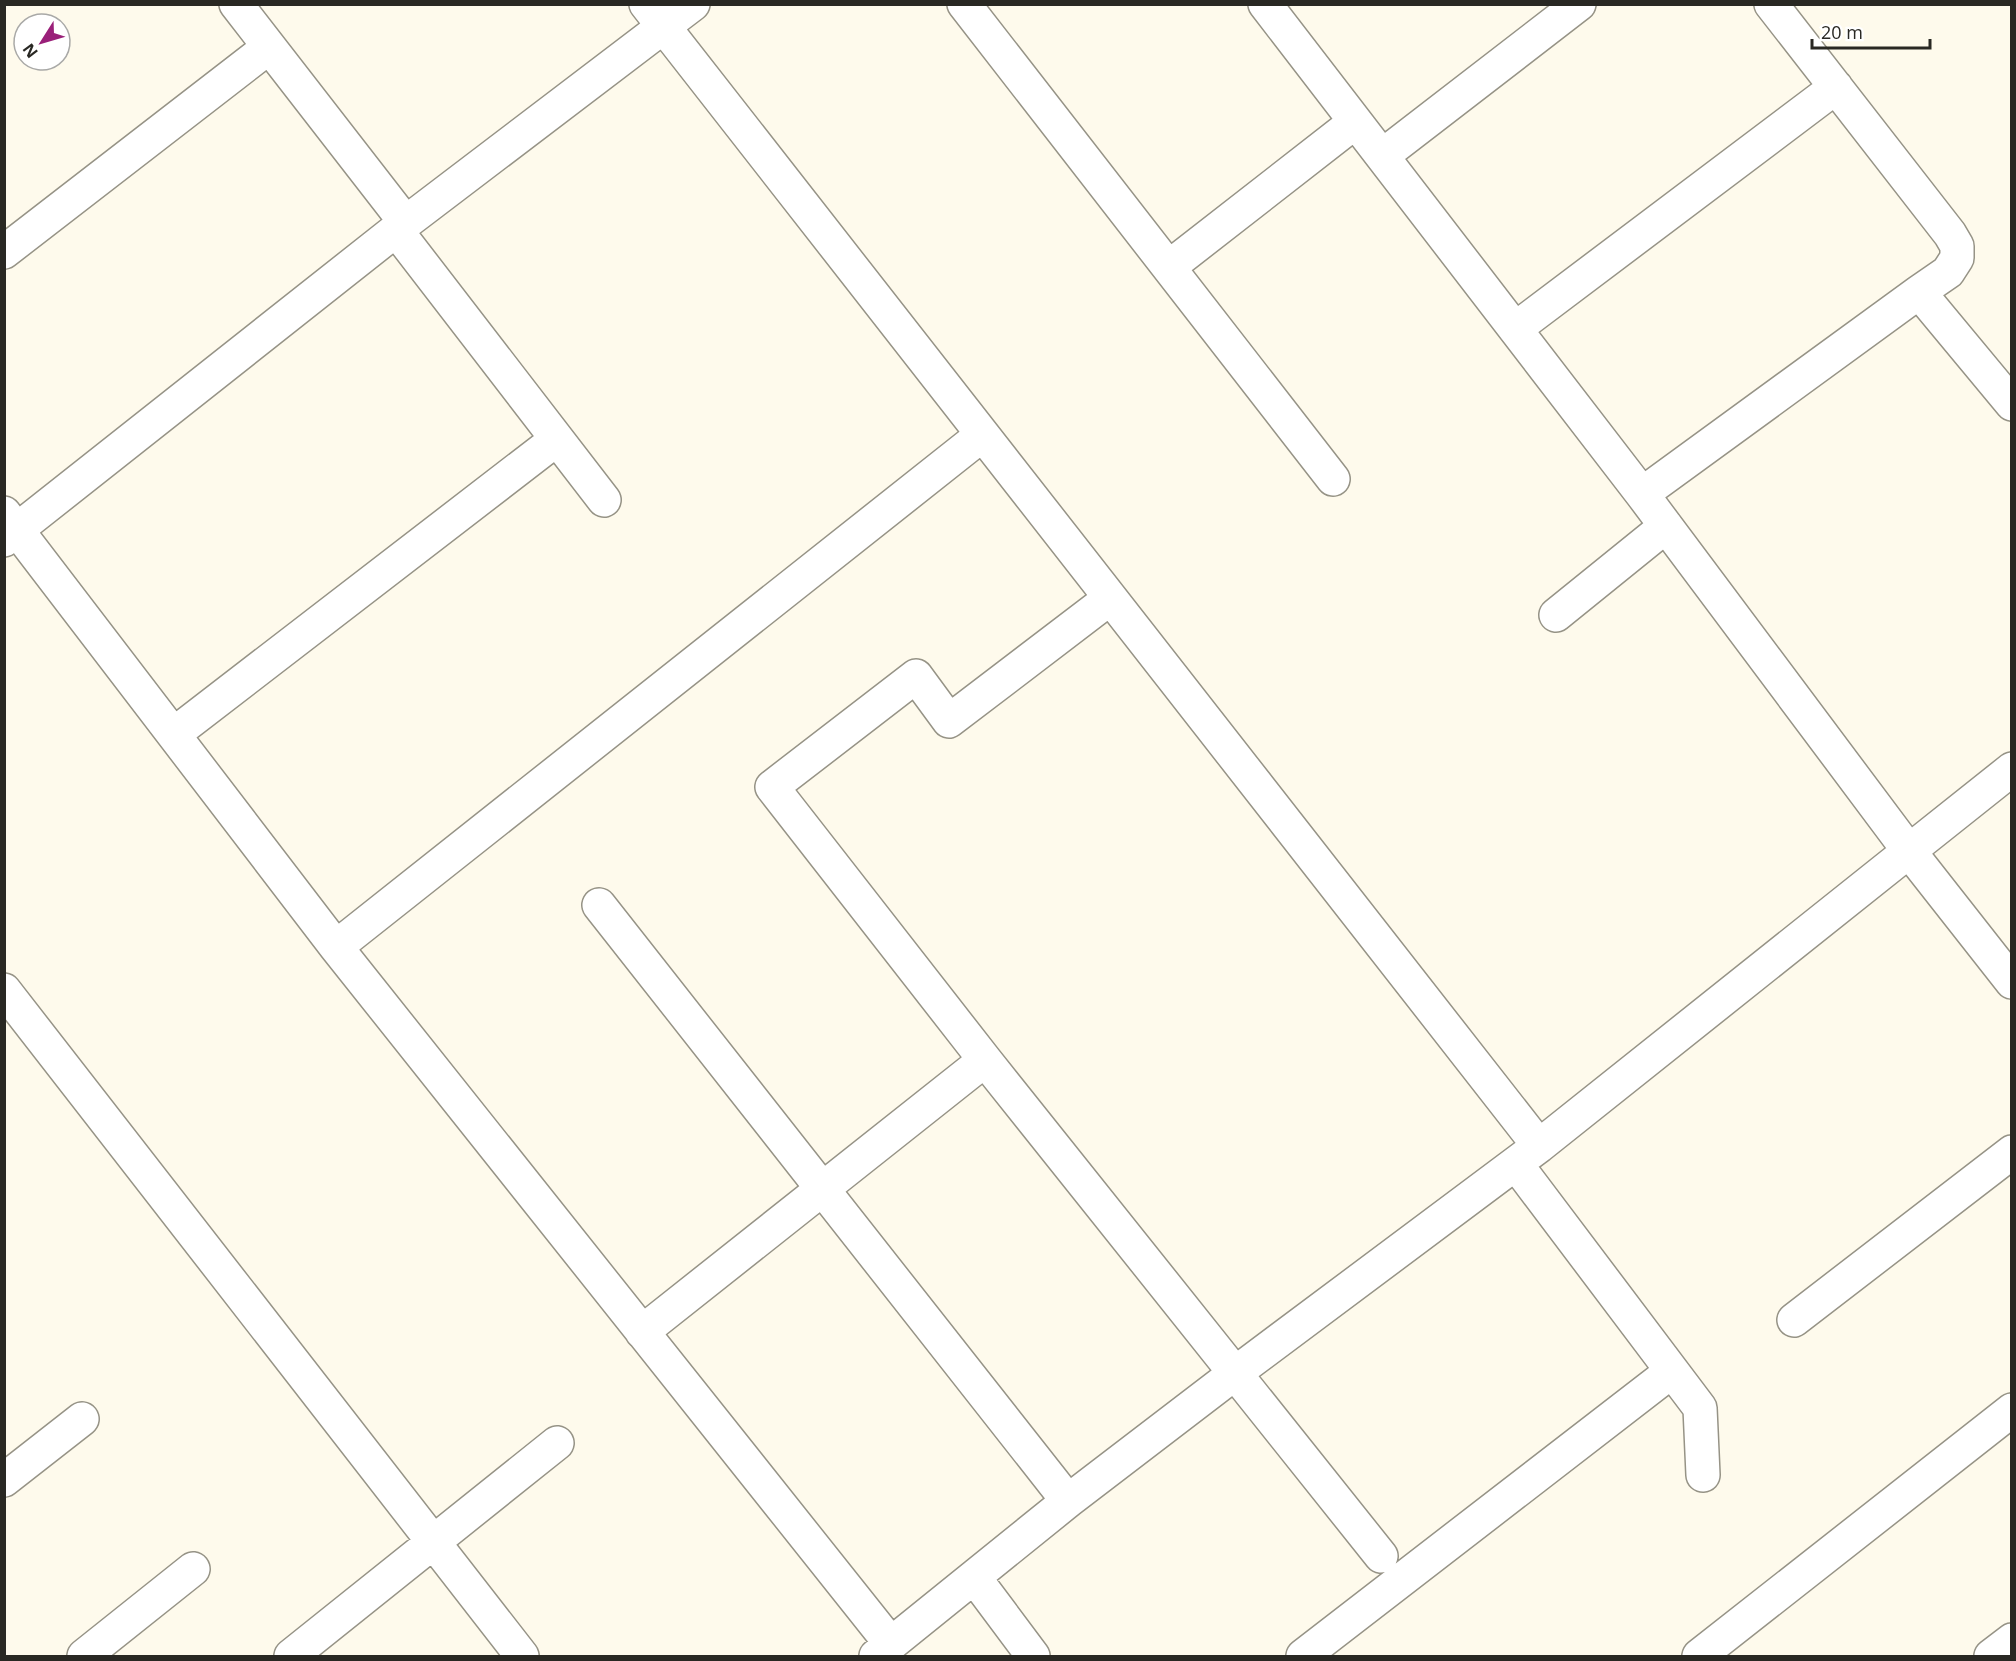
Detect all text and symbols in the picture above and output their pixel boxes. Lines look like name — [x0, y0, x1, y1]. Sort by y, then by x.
north arrow — [12, 12, 72, 72]
scale bar — [1812, 12, 1930, 50]
text: 20 m — [1821, 20, 1863, 44]
text: N — [17, 39, 43, 63]

